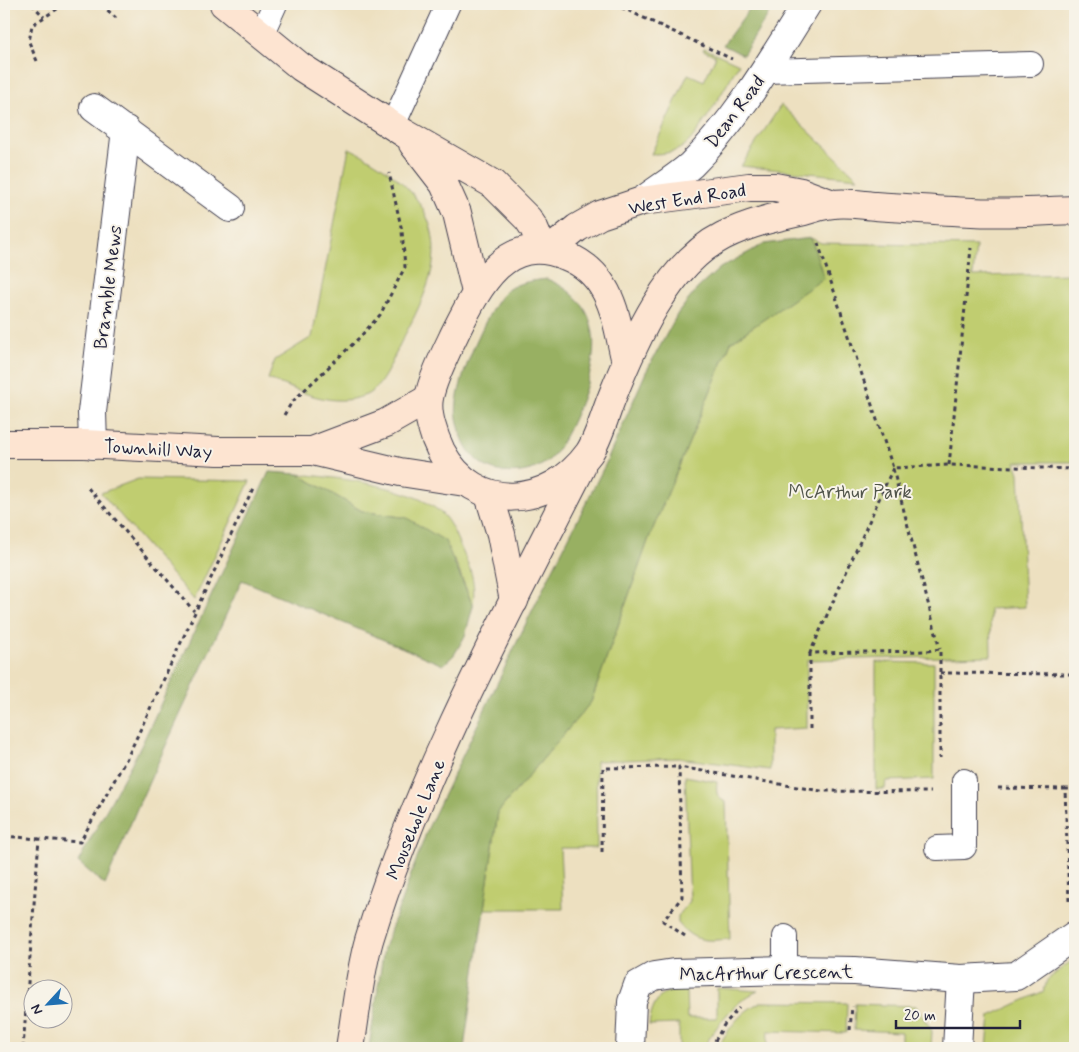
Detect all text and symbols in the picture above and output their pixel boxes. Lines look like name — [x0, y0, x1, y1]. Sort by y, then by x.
street label: Dean Road — [700, 70, 771, 154]
street label: West End Road — [627, 178, 748, 221]
street label: Bramble Mews — [88, 224, 128, 351]
street label: Townhill Way — [103, 434, 213, 465]
park label: McArthur Park — [788, 480, 912, 505]
street label: Mousehole Lane — [381, 756, 452, 884]
street label: MacArthur Crescent — [679, 959, 853, 988]
north arrow — [22, 980, 72, 1030]
scale bar — [896, 997, 1020, 1029]
text: N — [27, 1001, 47, 1017]
text: 20 m — [904, 1006, 936, 1026]

